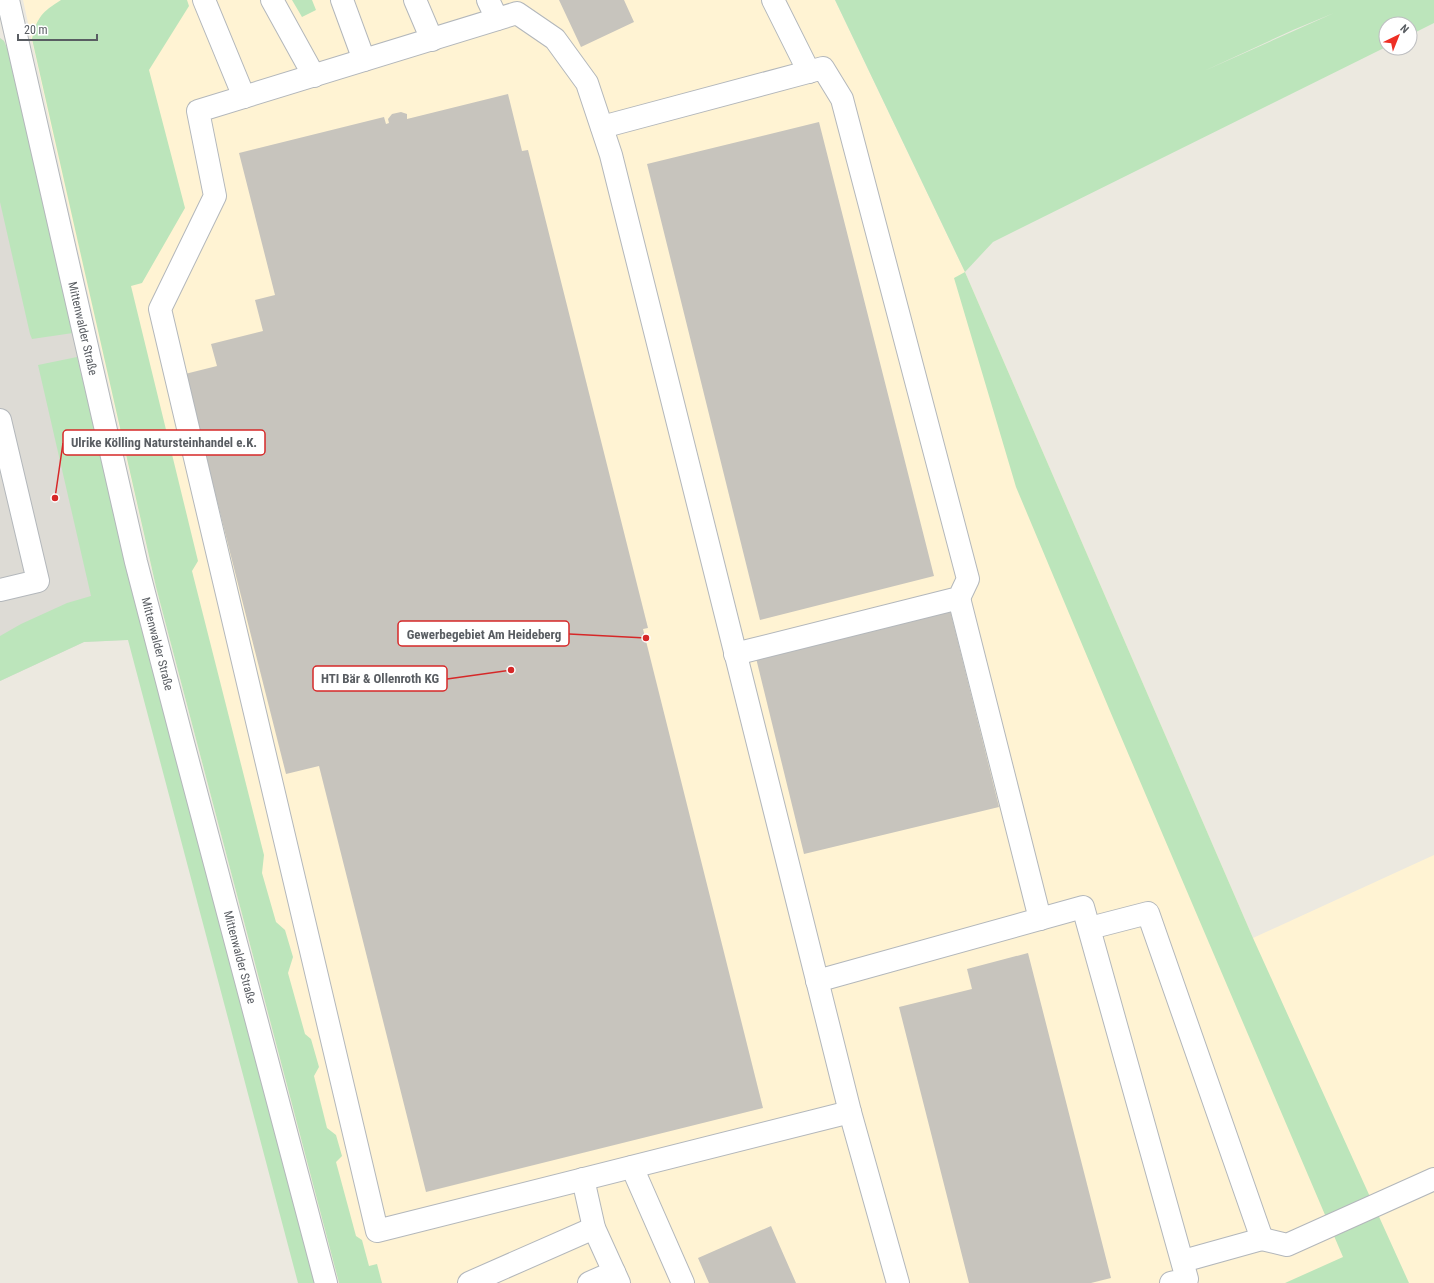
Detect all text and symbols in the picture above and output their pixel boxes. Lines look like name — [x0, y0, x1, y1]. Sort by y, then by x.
scale bar — [18, 16, 97, 42]
north arrow — [1378, 16, 1418, 56]
text: N — [1398, 22, 1412, 36]
text: 20 m — [24, 23, 48, 37]
street label: Mittenwalder Straße — [65, 280, 100, 377]
callout: Ulrike Kölling Natursteinhandel e.K. — [63, 430, 265, 455]
text: Ulrike Kölling Natursteinhandel e.K. — [71, 435, 257, 450]
street label: Mittenwalder Straße — [138, 596, 176, 692]
callout: Gewerbegebiet Am Heideberg — [398, 621, 569, 646]
text: Gewerbegebiet Am Heideberg — [407, 627, 561, 642]
callout: HTI Bär & Ollenroth KG — [313, 666, 447, 691]
text: HTI Bär & Ollenroth KG — [321, 671, 439, 686]
street label: Mittenwalder Straße — [221, 909, 259, 1006]

